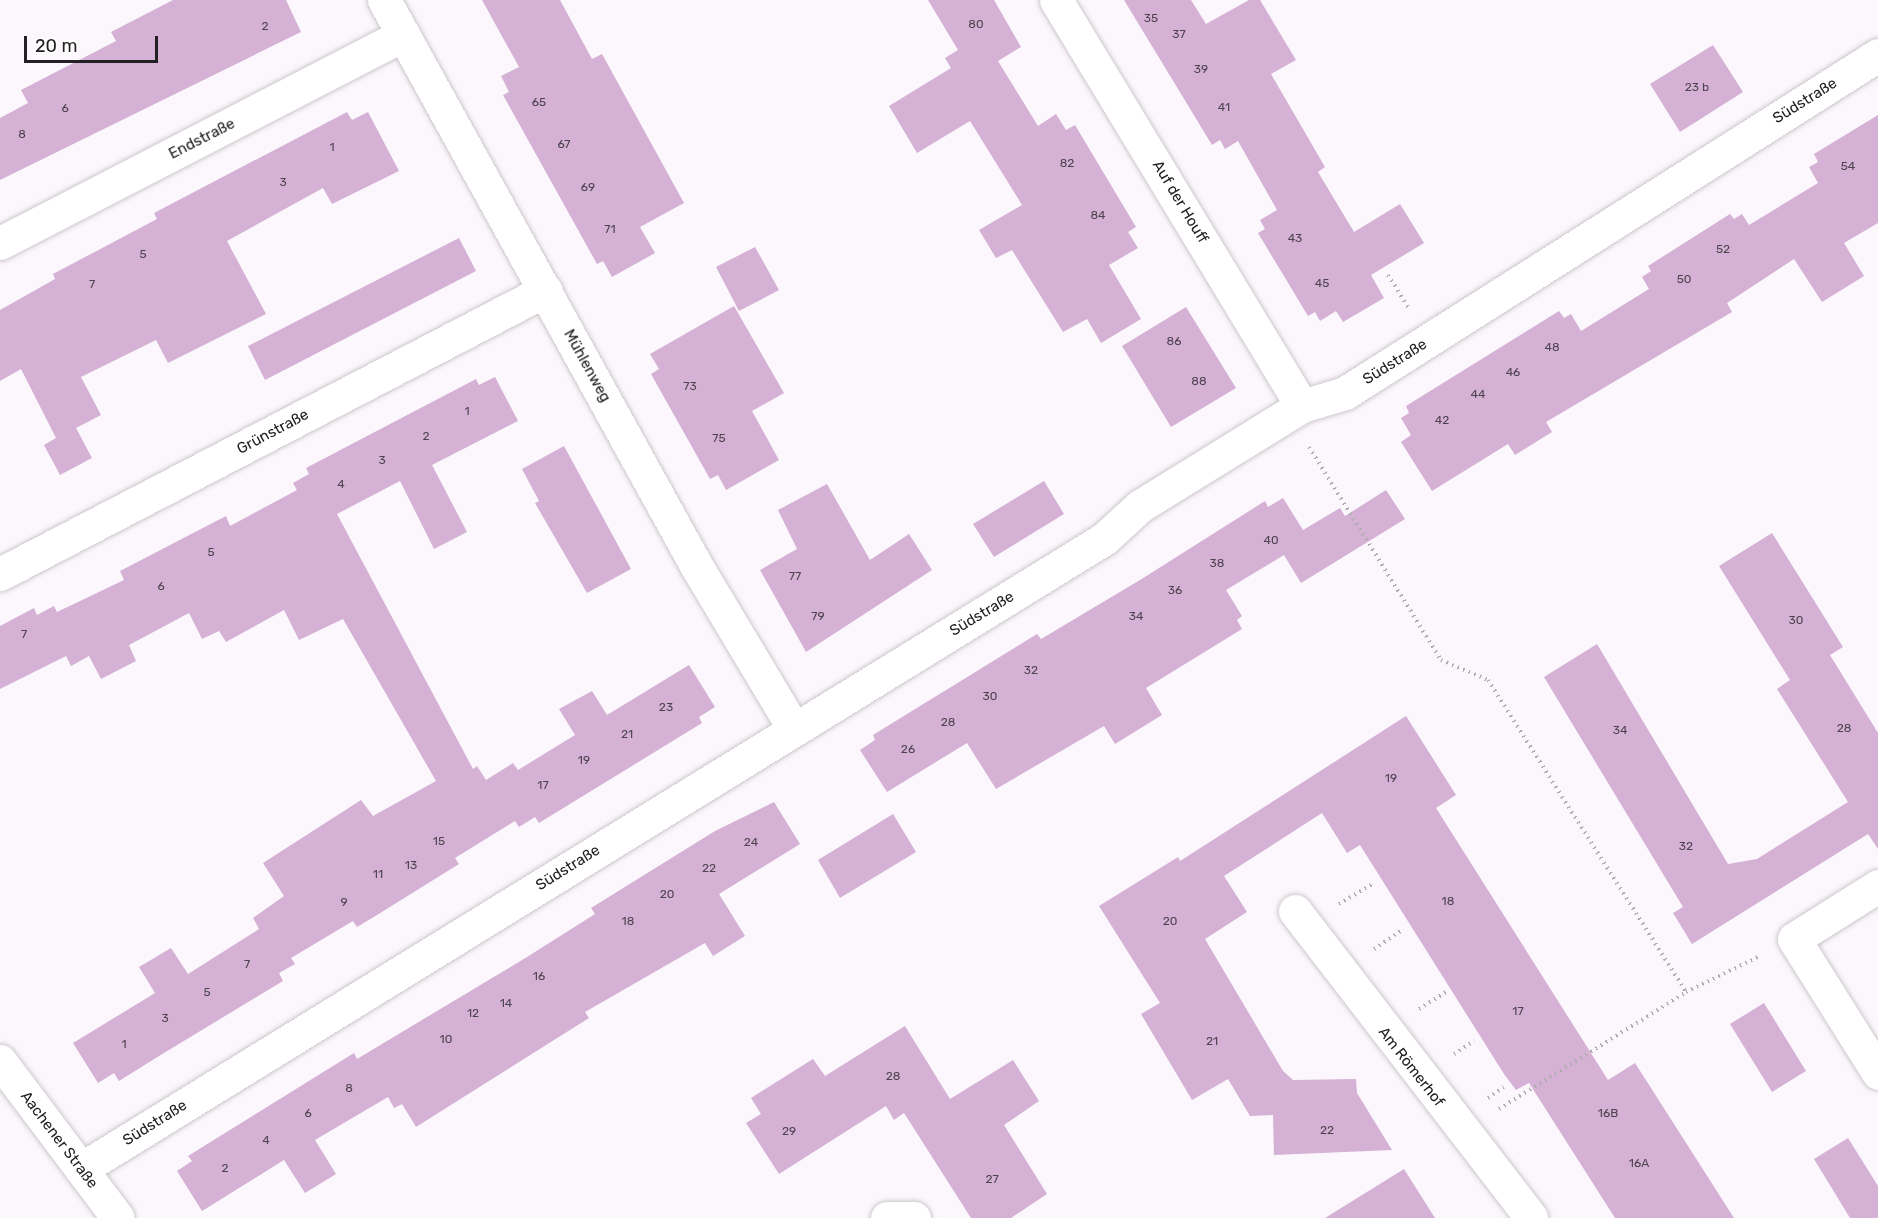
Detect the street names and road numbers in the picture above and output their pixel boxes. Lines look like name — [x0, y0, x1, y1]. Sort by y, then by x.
street label: Südstraße — [1770, 74, 1840, 128]
street label: Endstraße — [166, 115, 238, 163]
street label: Auf der Houff — [1148, 157, 1212, 247]
street label: Mühlenweg — [560, 327, 614, 405]
street label: Südstraße — [1360, 335, 1430, 389]
street label: Grünstraße — [234, 406, 312, 458]
street label: Südstraße — [947, 588, 1017, 640]
street label: Südstraße — [533, 841, 603, 895]
street label: Am Römerhof — [1374, 1024, 1448, 1110]
street label: Aachener Straße — [17, 1088, 101, 1192]
street label: Südstraße — [120, 1096, 190, 1150]

